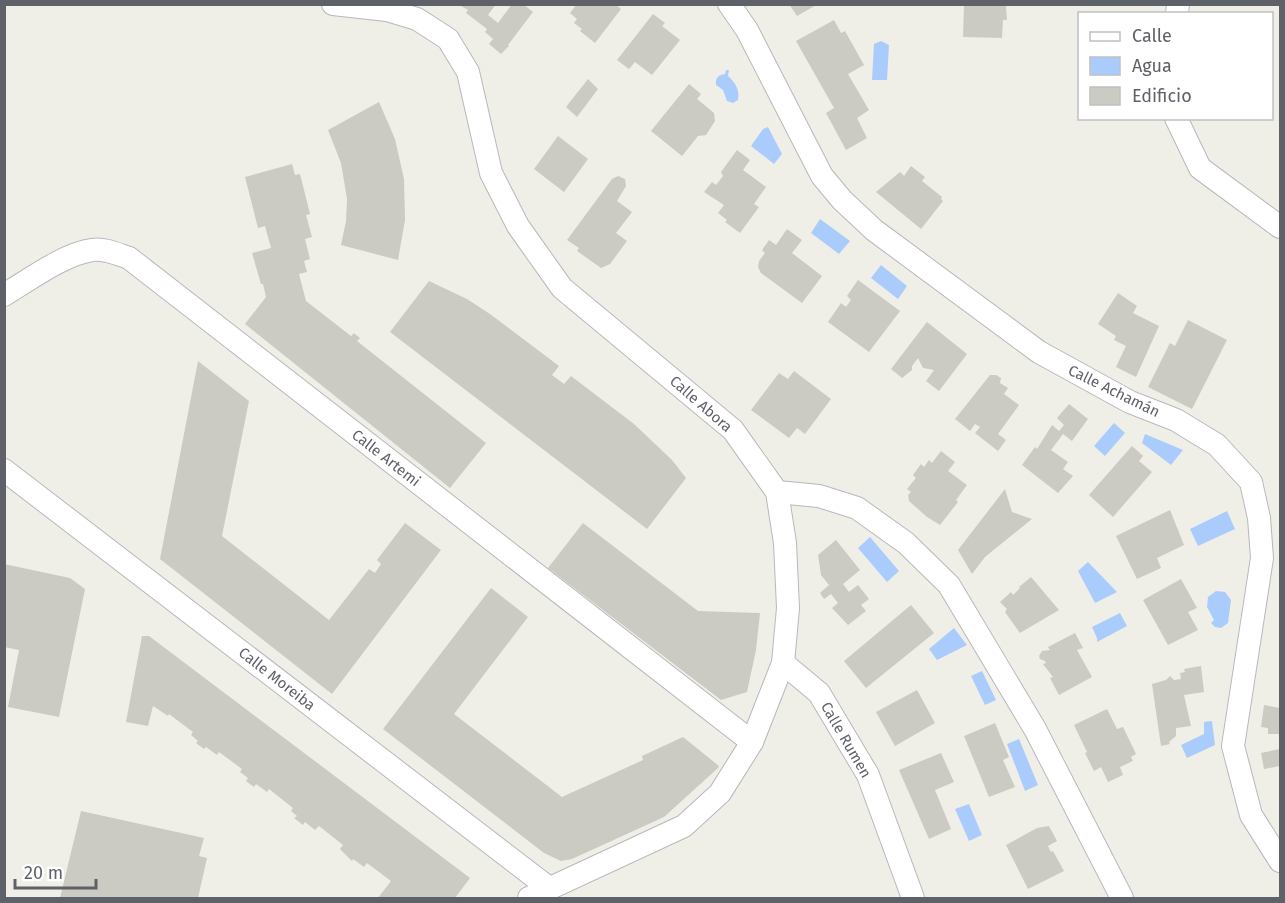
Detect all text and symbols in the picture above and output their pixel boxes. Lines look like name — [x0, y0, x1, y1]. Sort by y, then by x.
legend — [1078, 12, 1273, 120]
text: Calle — [1132, 25, 1172, 47]
text: Agua — [1132, 55, 1172, 77]
text: Edificio — [1132, 85, 1192, 107]
street label: Calle Achamán — [1065, 361, 1163, 421]
street label: Calle Abora — [666, 372, 736, 436]
street label: Calle Artemi — [348, 426, 424, 490]
street label: Calle Moreiba — [235, 644, 319, 714]
street label: Calle Rumen — [817, 699, 875, 781]
scale bar — [15, 852, 96, 890]
text: 20 m — [24, 862, 63, 884]

